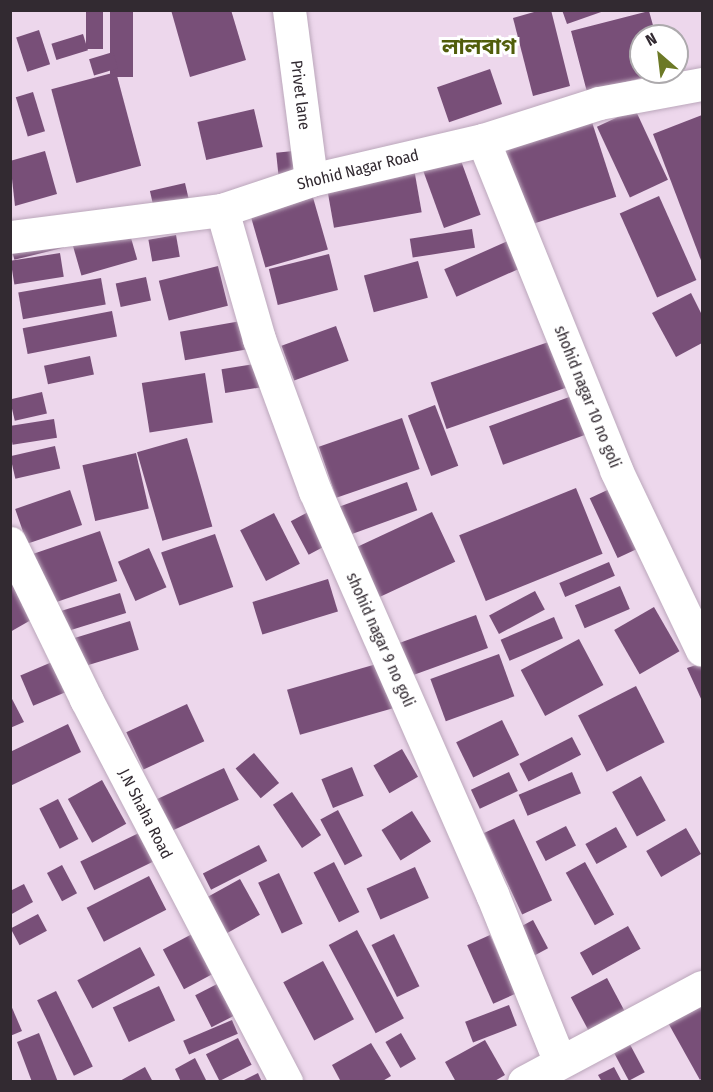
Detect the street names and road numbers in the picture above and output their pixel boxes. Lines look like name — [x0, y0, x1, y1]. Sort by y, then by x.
street label: Privet lane — [286, 59, 314, 131]
street label: Shohid Nagar Road — [295, 146, 421, 194]
street label: shohid nagar 10 no goli — [550, 323, 624, 471]
street label: shohid nagar 9 no goli — [342, 570, 418, 710]
street label: J.N Shaha Road — [114, 766, 176, 862]

